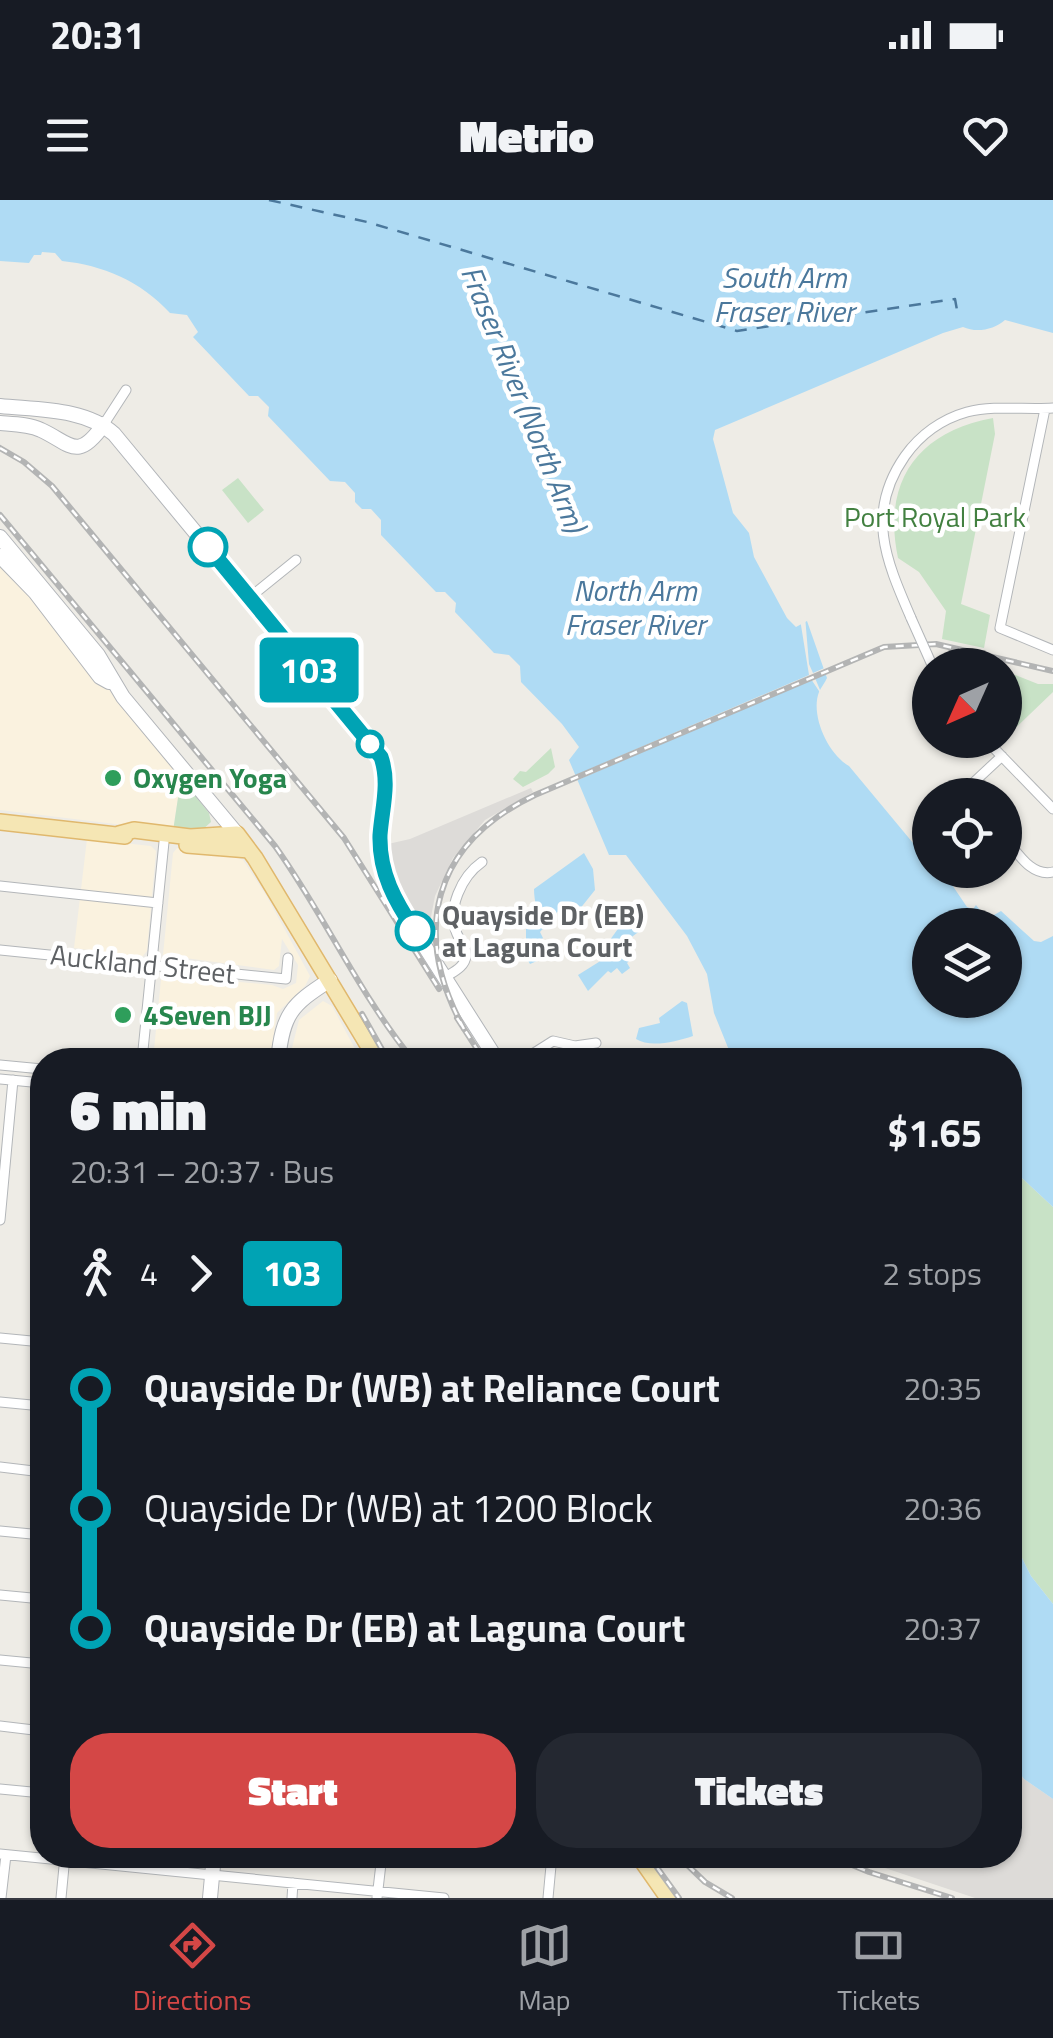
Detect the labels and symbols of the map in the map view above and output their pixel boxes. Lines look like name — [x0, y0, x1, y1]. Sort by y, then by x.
water label: South Arm Fraser River — [714, 254, 858, 334]
water label: Fraser River (North Arm) — [449, 258, 599, 541]
park label: Port Royal Park — [844, 495, 1026, 538]
unlabelled marker — [189, 528, 227, 566]
water label: North Arm Fraser River — [565, 567, 709, 647]
line badge: 103 — [252, 638, 366, 702]
north arrow — [912, 648, 1022, 758]
unlabelled marker — [357, 731, 383, 757]
place label: Oxygen Yoga — [133, 756, 287, 799]
marker: Oxygen Yoga — [102, 767, 124, 789]
place label: Quayside Dr (EB) at Laguna Court — [442, 893, 644, 968]
marker: Quayside Dr (EB) at Laguna Court — [396, 912, 434, 950]
street label: Auckland Street — [48, 932, 238, 995]
place label: 4Seven BJJ — [143, 993, 272, 1036]
marker: 4Seven BJJ — [112, 1004, 134, 1026]

